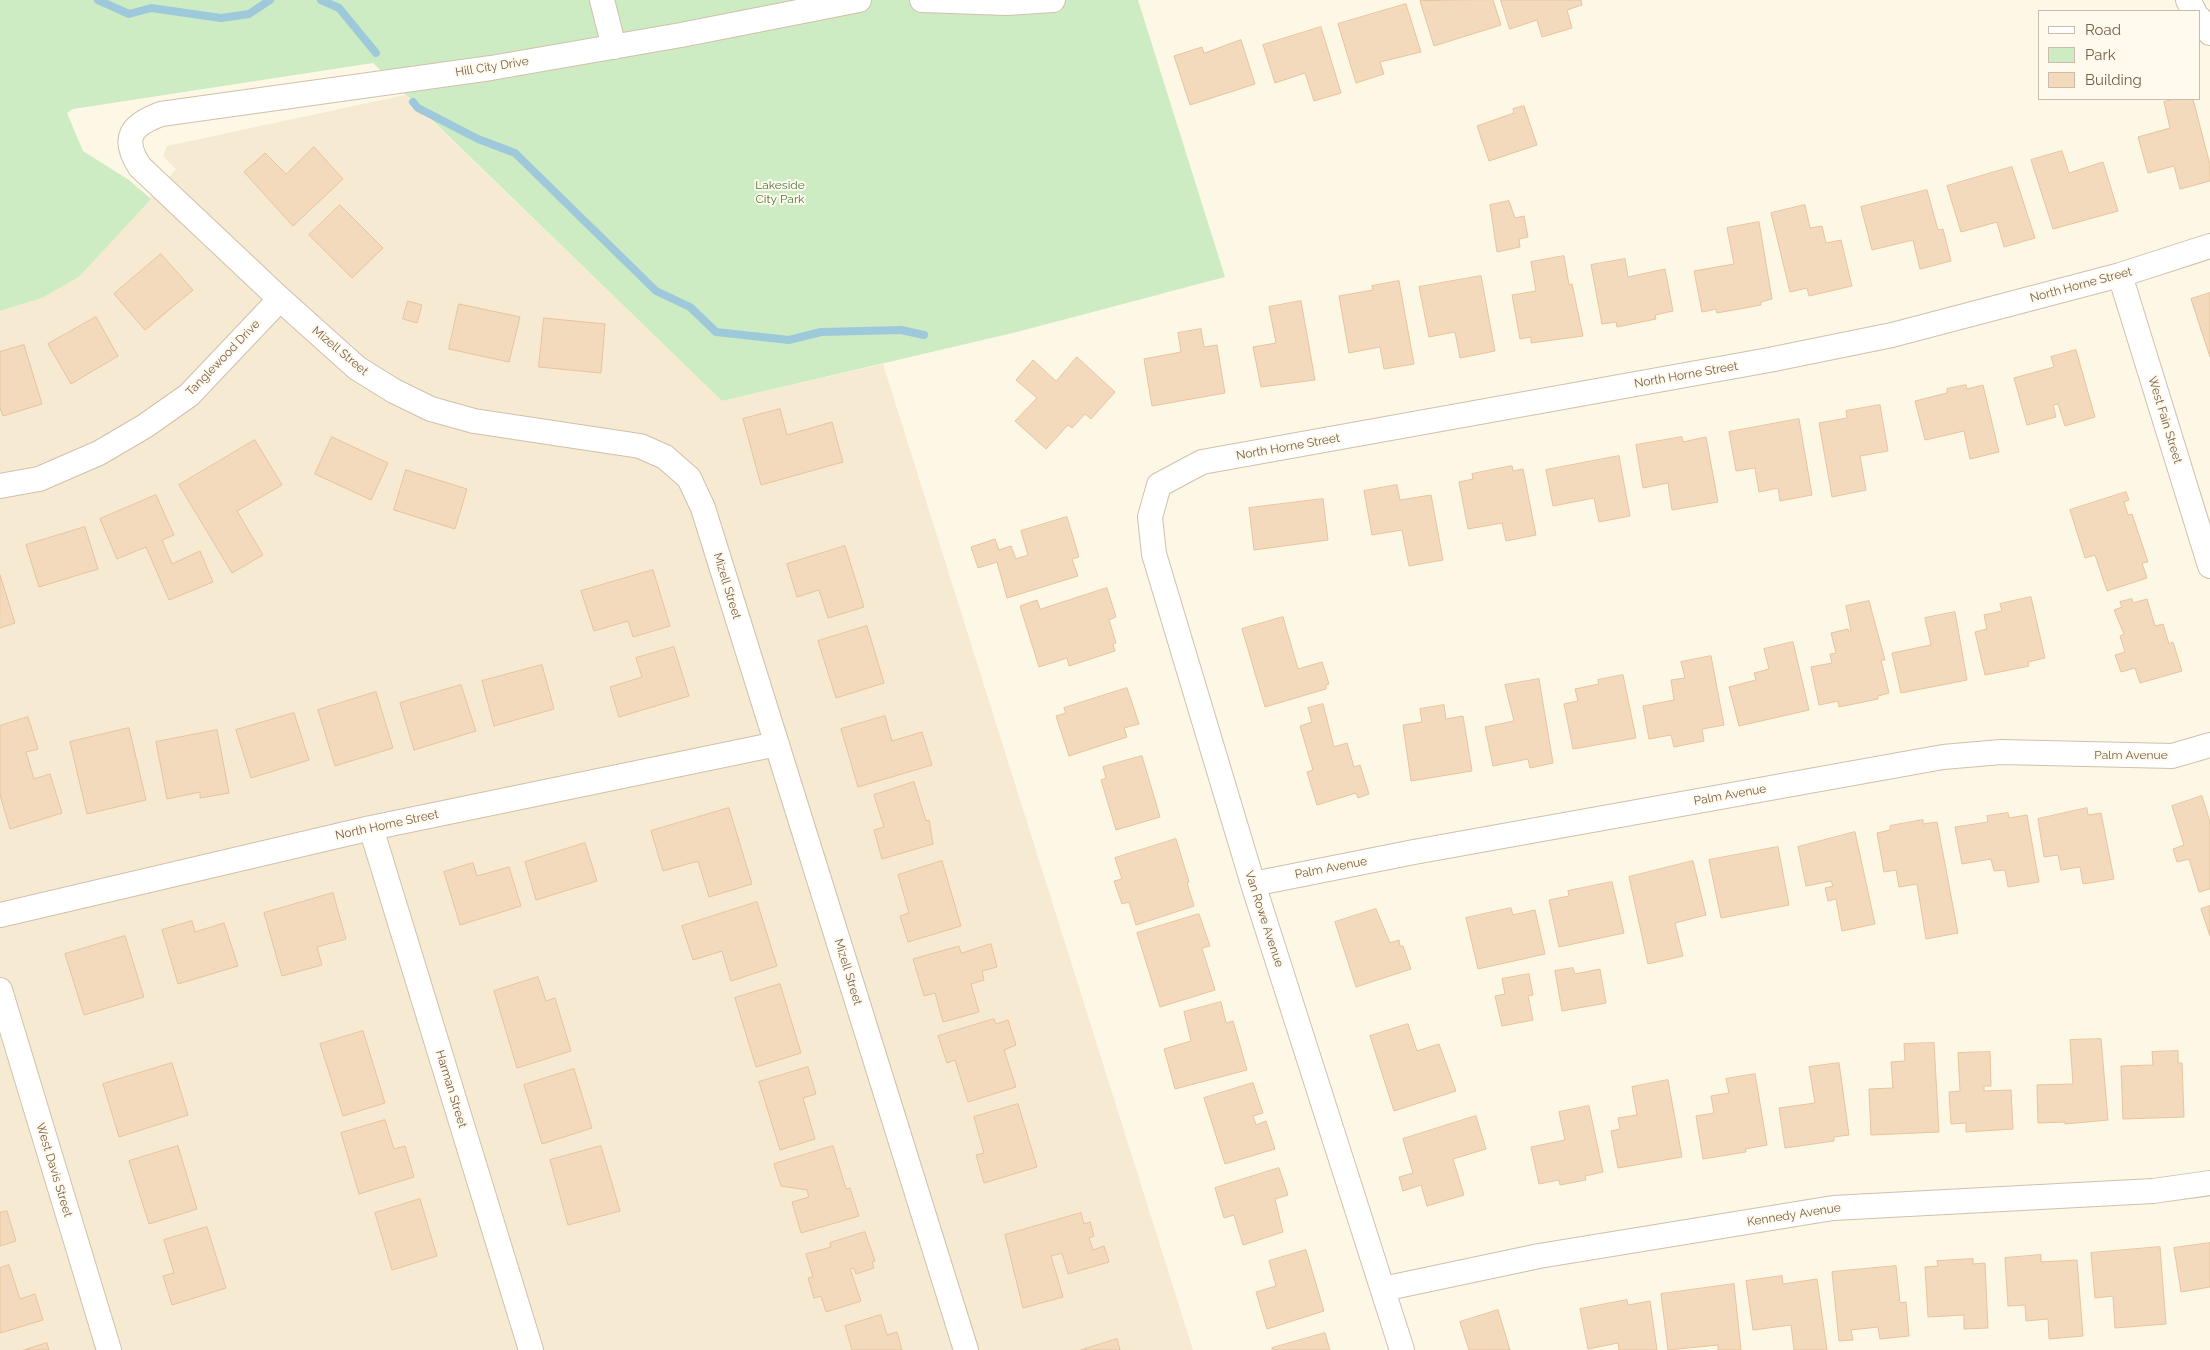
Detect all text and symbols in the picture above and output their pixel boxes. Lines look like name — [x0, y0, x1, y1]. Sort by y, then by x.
legend — [2038, 10, 2200, 100]
text: Road — [2085, 21, 2121, 39]
text: Park — [2085, 46, 2116, 64]
street label: Hill City Drive — [454, 54, 530, 80]
text: Building — [2085, 71, 2142, 89]
park label: Lakeside City Park — [755, 178, 805, 206]
street label: North Horne Street — [2028, 264, 2134, 306]
street label: Tanglewood Drive — [183, 317, 263, 399]
street label: Mizell Street — [309, 323, 371, 379]
street label: North Horne Street — [1633, 359, 1739, 391]
street label: West Fain Street — [2145, 375, 2185, 465]
street label: North Horne Street — [1235, 431, 1341, 463]
street label: Mizell Street — [710, 551, 744, 621]
street label: Palm Avenue — [2094, 748, 2168, 762]
street label: Palm Avenue — [1693, 782, 1767, 808]
street label: North Horne Street — [334, 807, 440, 843]
street label: Palm Avenue — [1294, 854, 1368, 882]
street label: Van Rowe Avenue — [1242, 869, 1286, 969]
street label: Mizell Street — [831, 937, 865, 1007]
street label: Harman Street — [432, 1048, 470, 1130]
street label: West Davis Street — [33, 1121, 75, 1219]
street label: Kennedy Avenue — [1746, 1200, 1842, 1230]

